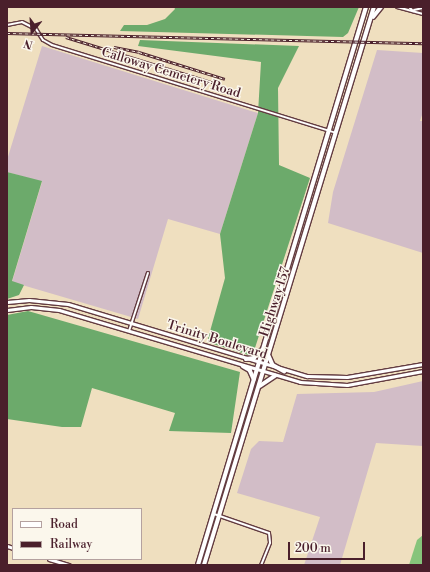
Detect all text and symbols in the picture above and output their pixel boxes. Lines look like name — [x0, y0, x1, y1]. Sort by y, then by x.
north arrow — [12, 12, 52, 52]
text: N — [22, 36, 35, 51]
street label: Calloway Cemetery Road — [100, 44, 242, 102]
street label: Highway 157 — [256, 265, 294, 339]
street label: Trinity Boulevard — [165, 317, 269, 363]
legend — [12, 508, 142, 560]
text: Road — [50, 517, 78, 532]
scale bar — [290, 534, 367, 560]
text: Railway — [50, 537, 92, 552]
text: 200 m — [295, 541, 331, 556]

